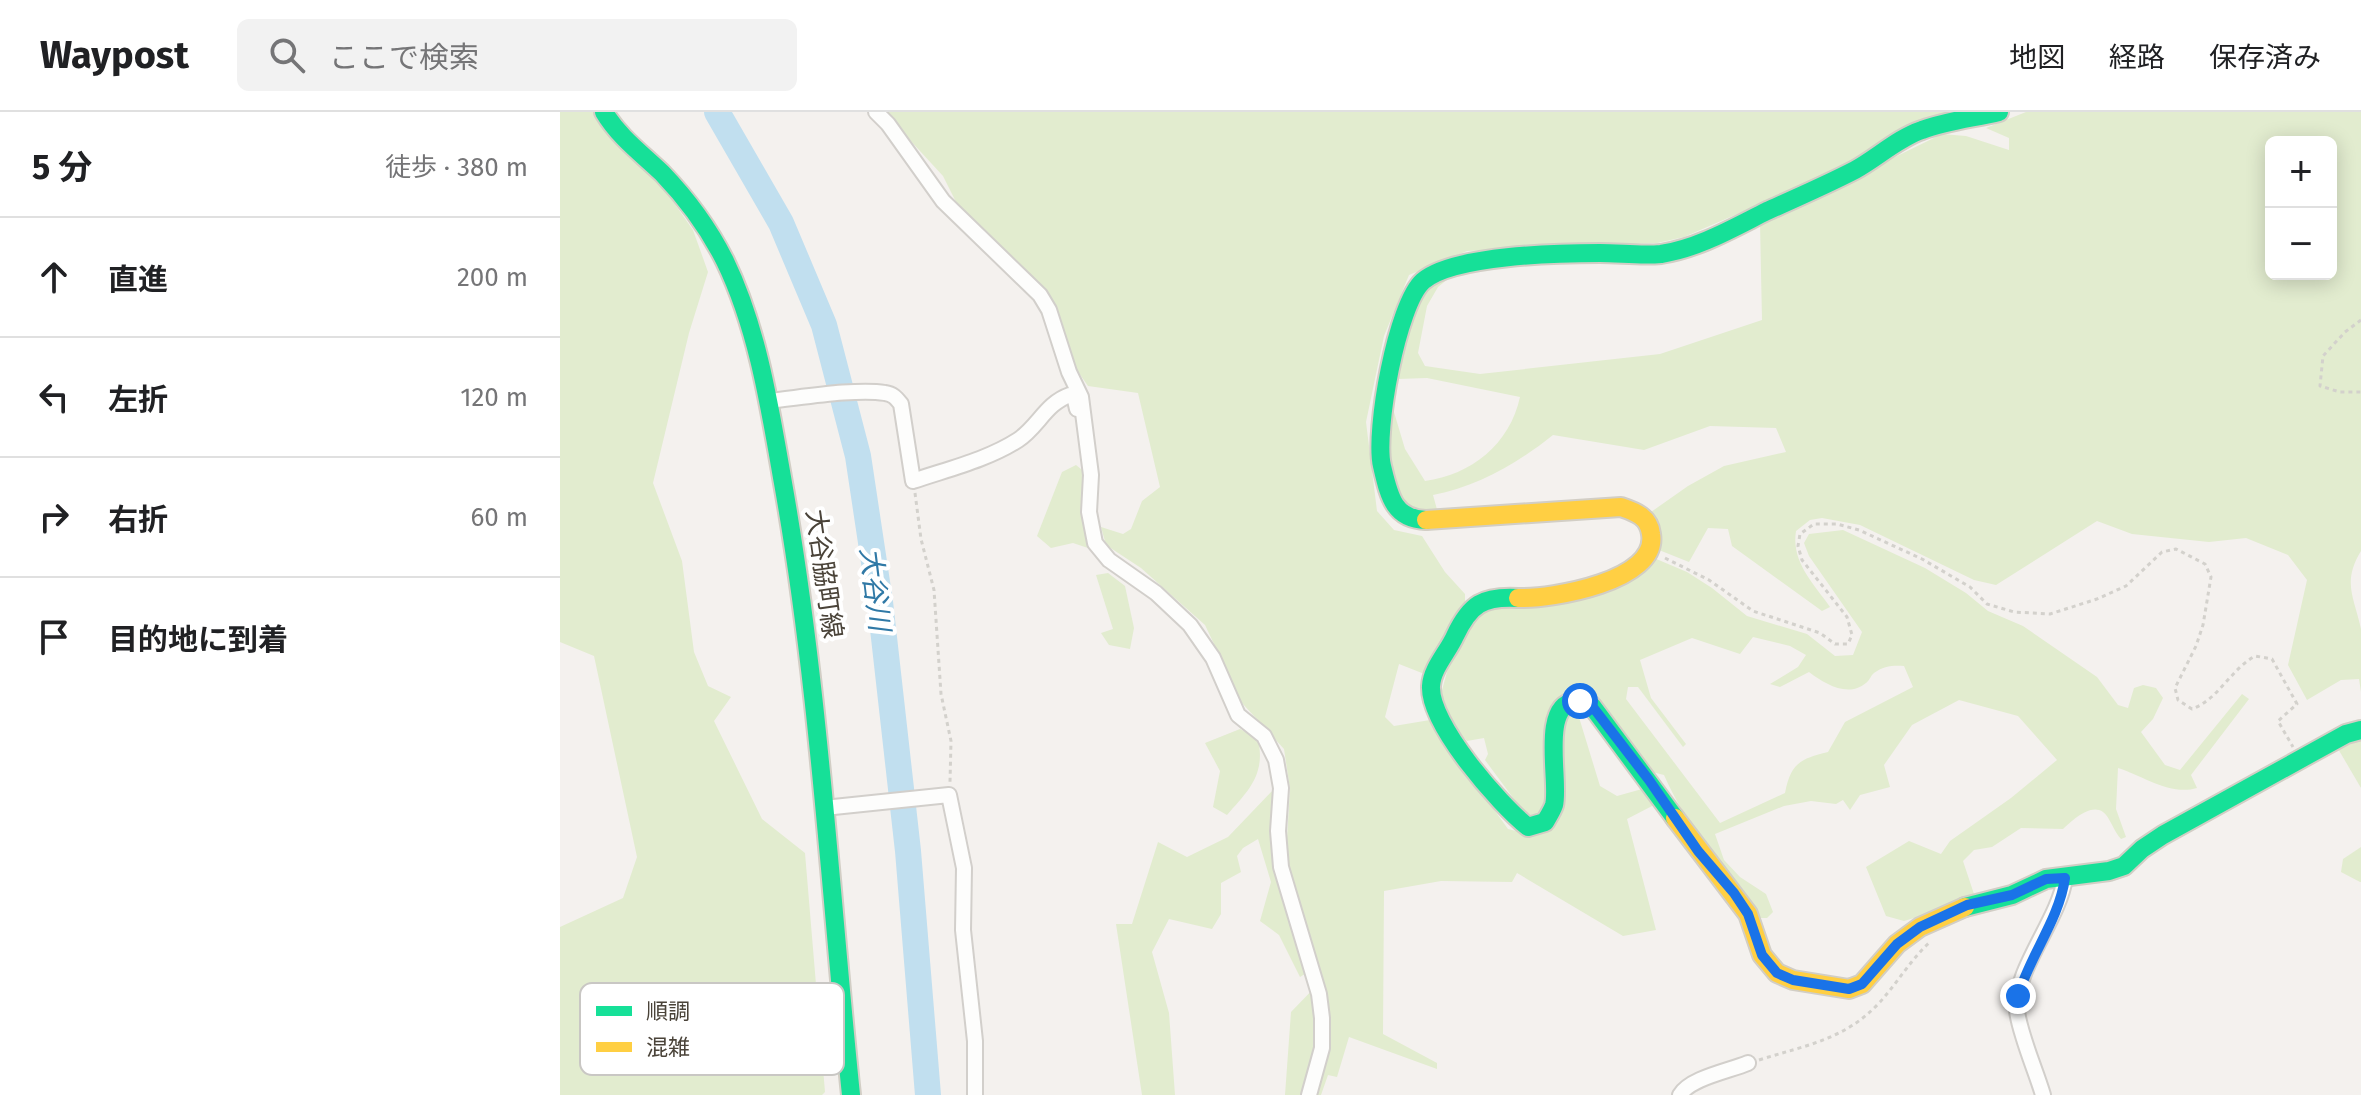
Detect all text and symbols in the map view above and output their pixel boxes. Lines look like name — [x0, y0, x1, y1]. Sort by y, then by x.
search box — [237, 19, 797, 91]
text: Waypost — [40, 32, 189, 78]
icon: search — [265, 33, 309, 77]
text: ここで検索 — [329, 40, 479, 76]
text: 地図 — [2009, 41, 2065, 74]
text: 経路 — [2109, 41, 2165, 74]
text: 保存済み — [2209, 41, 2321, 74]
map controls — [2265, 136, 2337, 280]
button: + — [2265, 136, 2337, 208]
text: 5 分 — [32, 147, 92, 188]
text: 徒歩 · 380 m — [385, 152, 528, 183]
button: − — [2265, 208, 2337, 280]
icon: ahead — [32, 255, 76, 299]
text: 直進 — [108, 262, 168, 298]
text: 200 m — [457, 262, 528, 293]
icon: left — [32, 375, 76, 419]
text: 左折 — [108, 382, 168, 418]
text: 120 m — [460, 382, 528, 413]
icon: right — [32, 495, 76, 539]
text: 右折 — [108, 502, 168, 538]
text: 60 m — [470, 502, 528, 533]
street label: 大谷脇町線 — [800, 507, 848, 641]
water label: 大谷川 — [854, 545, 897, 636]
icon: arrive — [32, 615, 76, 659]
text: 目的地に到着 — [108, 622, 288, 658]
route start — [1562, 683, 1598, 719]
route end — [2000, 978, 2036, 1014]
legend — [580, 983, 844, 1075]
text: 順調 — [646, 998, 690, 1025]
text: 混雑 — [646, 1034, 690, 1061]

